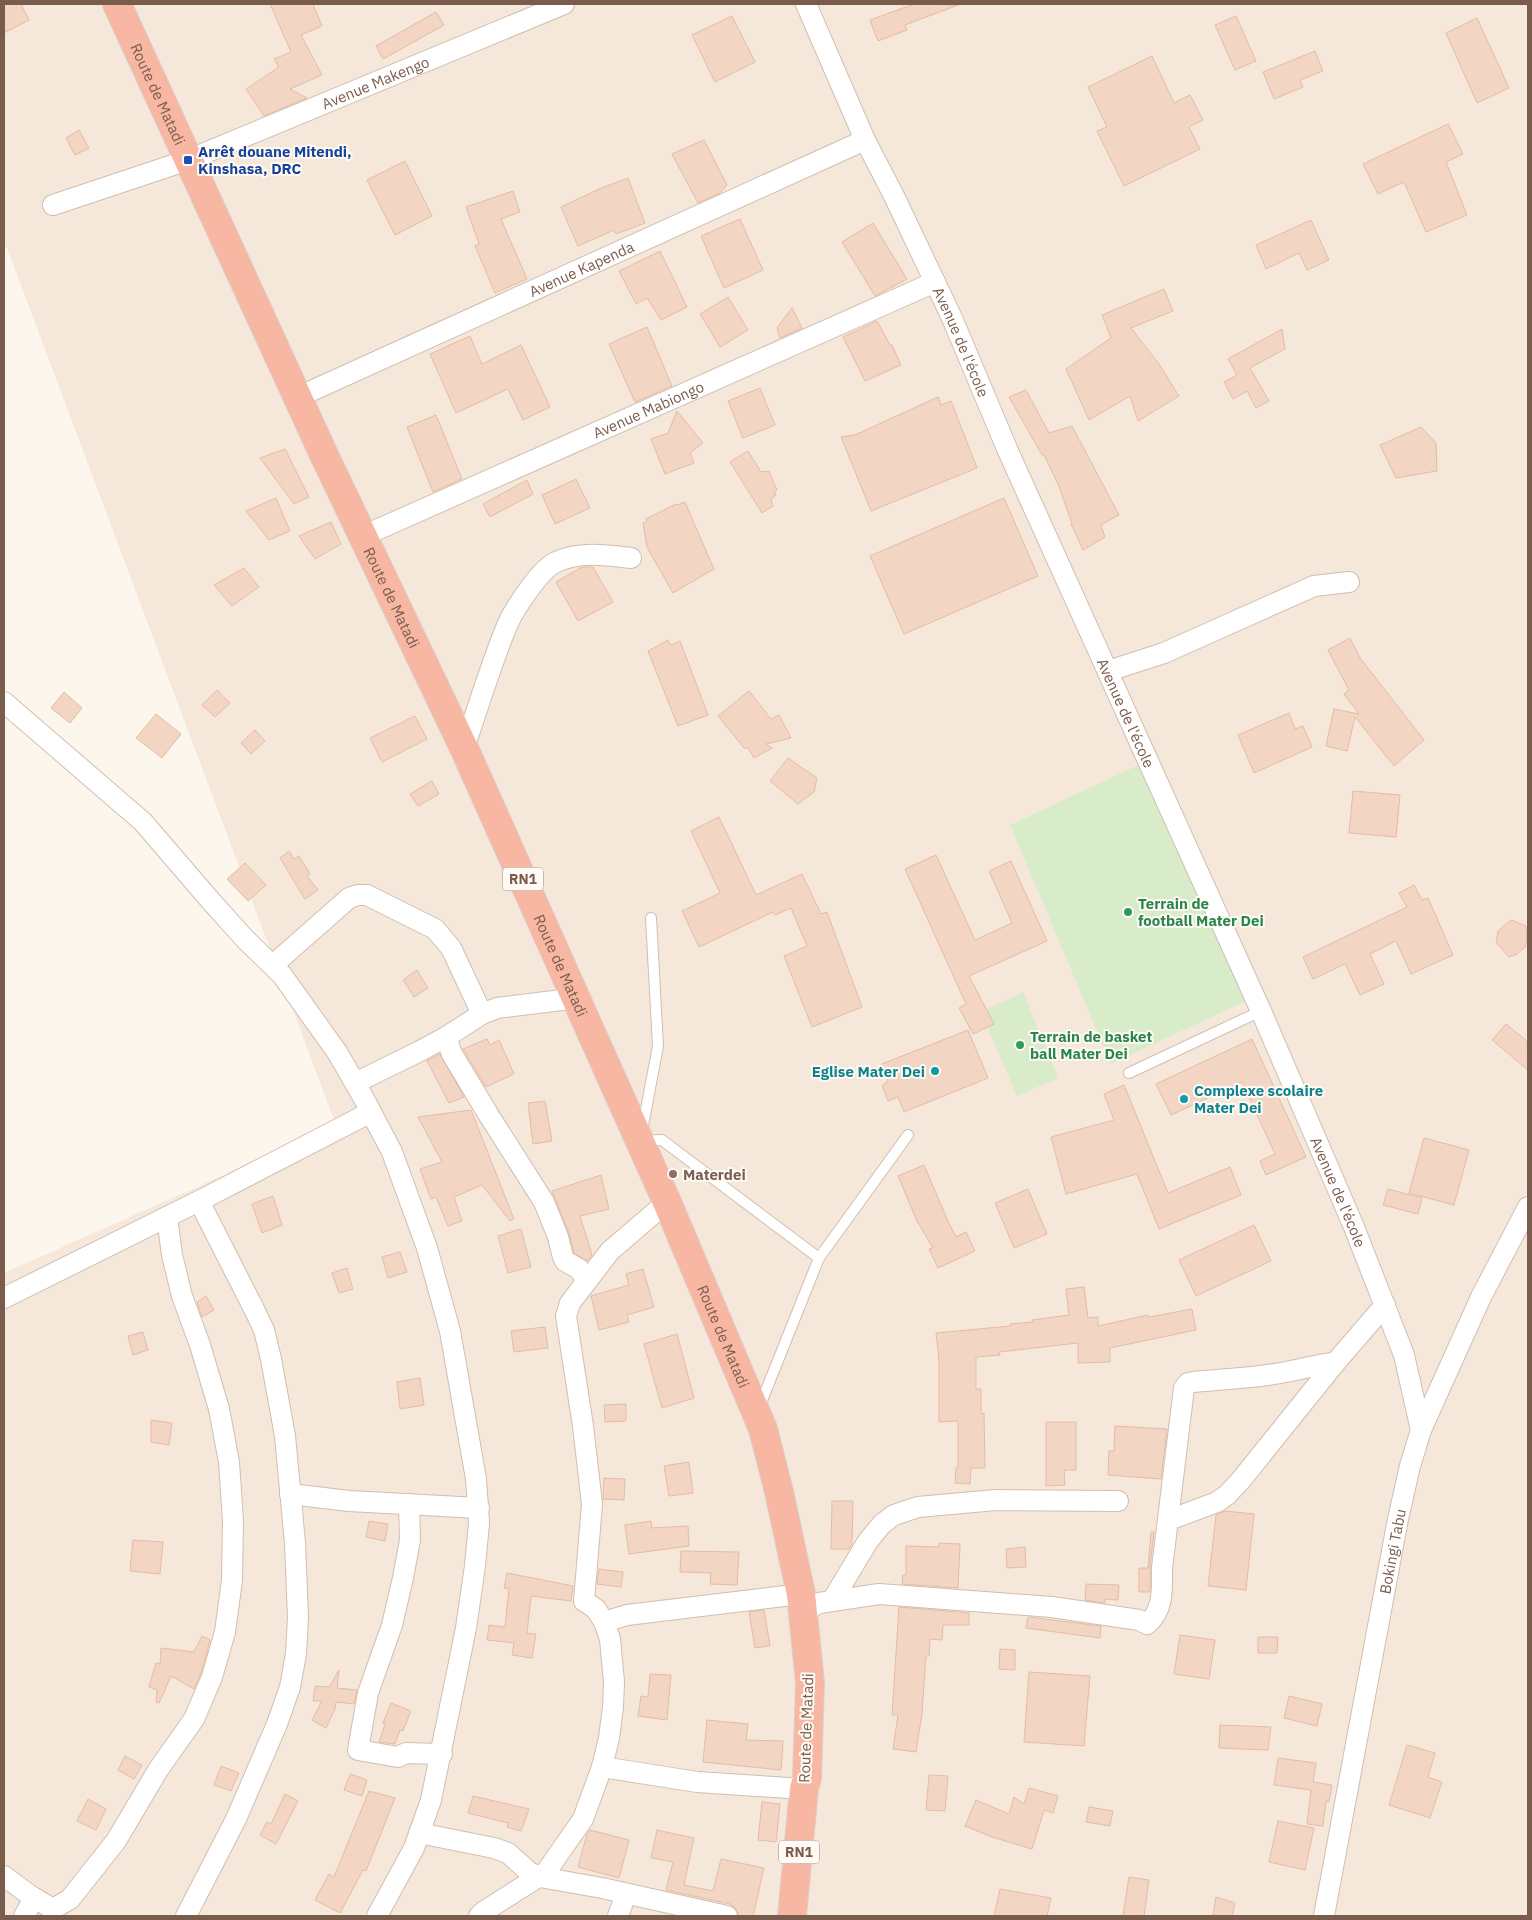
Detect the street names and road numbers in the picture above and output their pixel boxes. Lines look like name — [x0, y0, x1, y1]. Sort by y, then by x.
street label: Route de Matadi — [127, 40, 190, 148]
street label: Avenue Makengo — [319, 52, 432, 113]
street label: Avenue Kapenda — [526, 237, 637, 301]
street label: Avenue de l'école — [929, 284, 994, 400]
street label: Avenue Mabiongo — [590, 376, 707, 442]
street label: Route de Matadi — [360, 544, 424, 651]
street label: Avenue de l'école — [1093, 655, 1159, 771]
road number: RN1 — [503, 868, 543, 891]
street label: Route de Matadi — [530, 911, 592, 1019]
street label: Avenue de l'école — [1307, 1134, 1370, 1250]
street label: Route de Matadi — [694, 1282, 754, 1390]
street label: Bokingi Tabu — [1375, 1507, 1410, 1596]
street label: Route de Matadi — [795, 1673, 817, 1783]
road number: RN1 — [779, 1840, 819, 1864]

